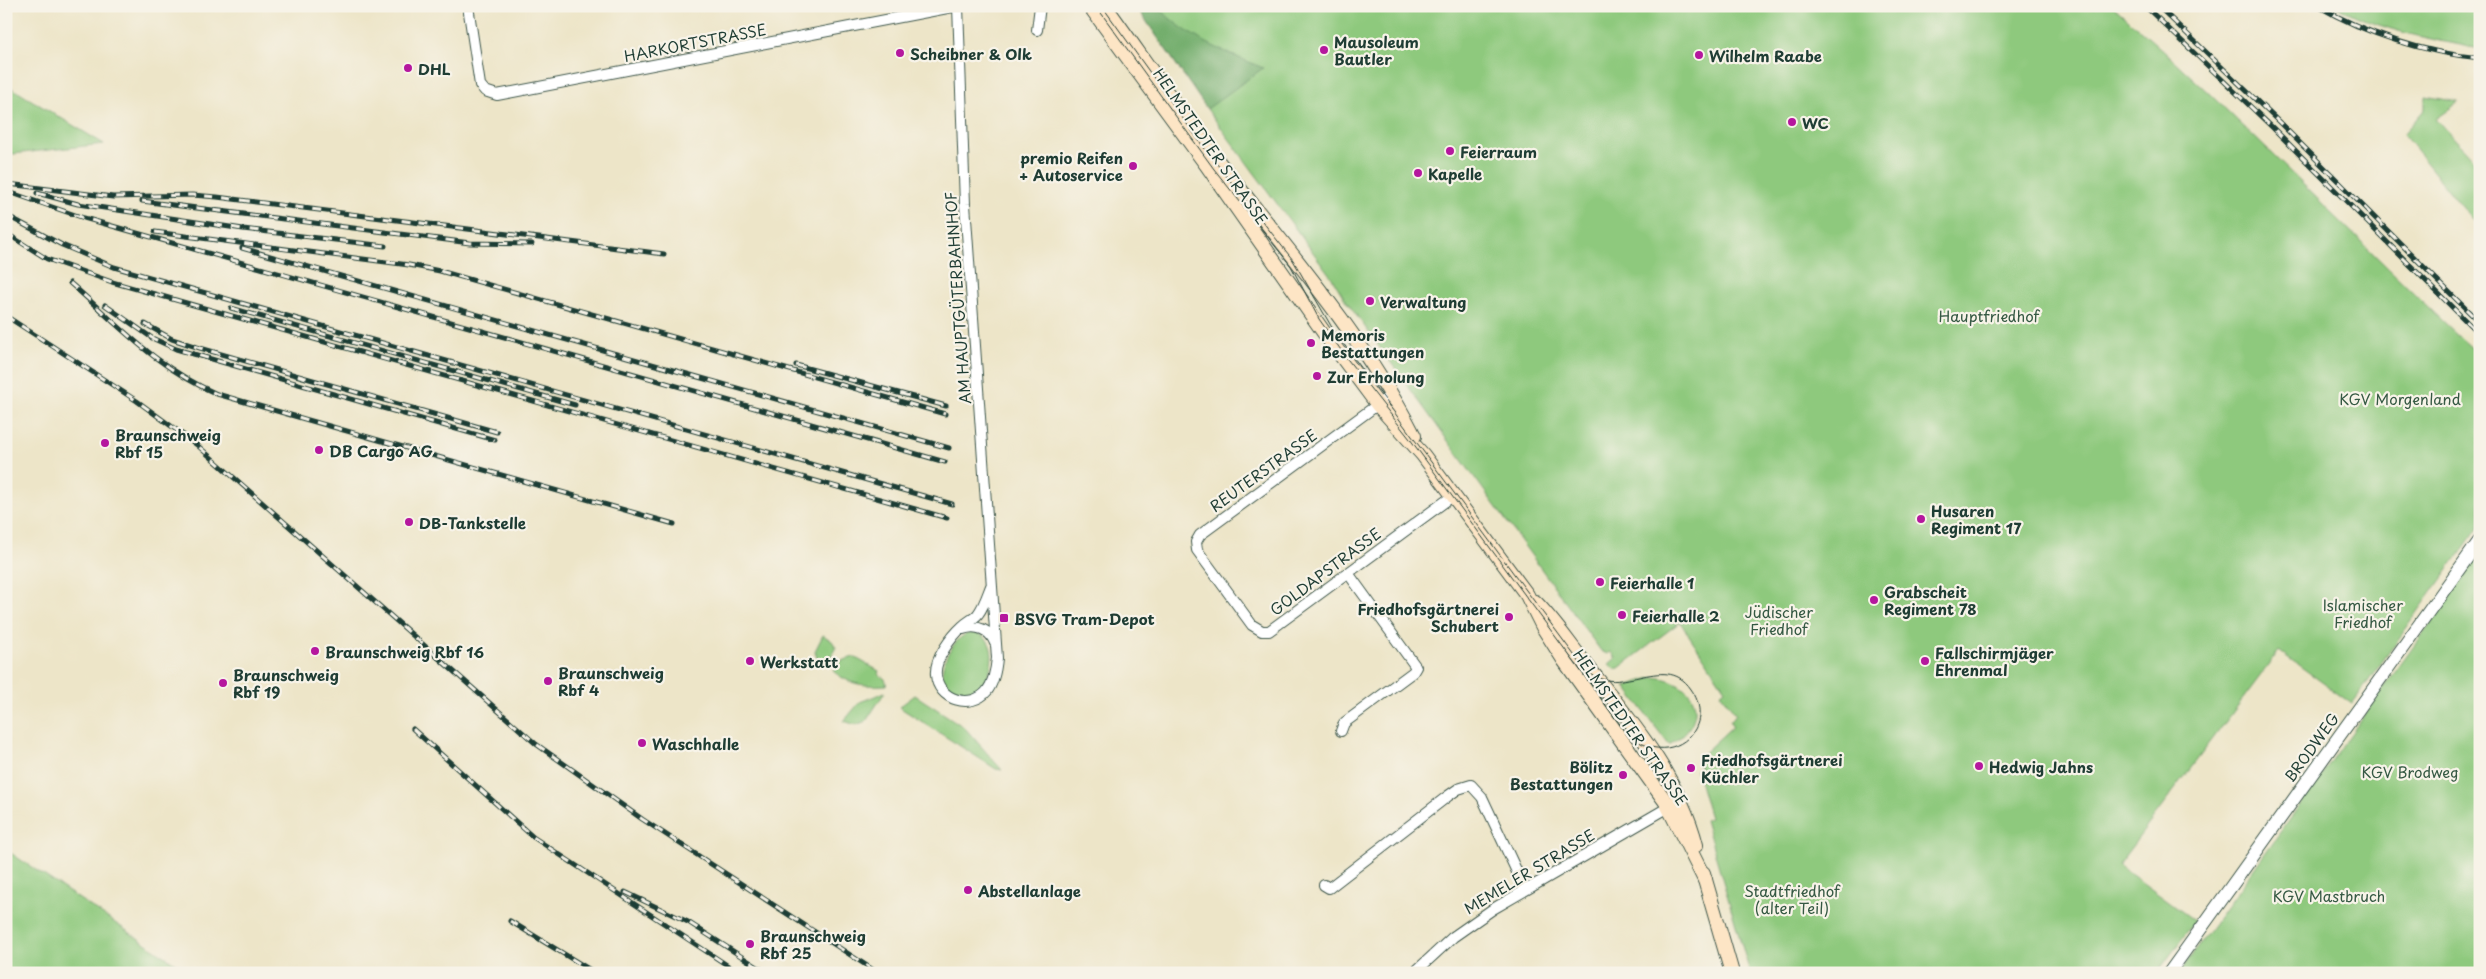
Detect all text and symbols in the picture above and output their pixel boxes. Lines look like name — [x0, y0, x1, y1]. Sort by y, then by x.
street label: HARKORTSTRASSE — [622, 17, 768, 67]
place label: Mausoleum Bautler — [1334, 30, 1419, 70]
place label: Scheibner & Olk — [910, 42, 1032, 65]
marker: Mausoleum Bautler — [1318, 44, 1330, 56]
place label: Wilhelm Raabe — [1709, 44, 1822, 67]
marker: Scheibner & Olk — [894, 47, 906, 59]
marker: Wilhelm Raabe — [1693, 49, 1705, 61]
place label: DHL — [418, 57, 451, 80]
marker: DHL — [402, 62, 414, 74]
street label: HELMSTEDTER STRASSE — [1148, 63, 1274, 229]
place label: WC — [1802, 111, 1829, 134]
marker: WC — [1786, 116, 1798, 128]
place label: Feierraum — [1460, 140, 1537, 163]
marker: Feierraum — [1444, 145, 1456, 157]
place label: premio Reifen + Autoservice — [1019, 146, 1123, 186]
marker: premio Reifen + Autoservice — [1127, 160, 1139, 172]
place label: Kapelle — [1428, 162, 1482, 185]
marker: Kapelle — [1412, 167, 1424, 179]
street label: AM HAUPTGÜTERBAHNHOF — [938, 191, 976, 405]
place label: Verwaltung — [1380, 290, 1466, 313]
marker: Verwaltung — [1364, 295, 1376, 307]
park label: Hauptfriedhof — [1939, 304, 2041, 327]
place label: Memoris Bestattungen — [1321, 323, 1424, 363]
marker: Memoris Bestattungen — [1305, 337, 1317, 349]
place label: Zur Erholung — [1327, 365, 1424, 388]
marker: Zur Erholung — [1311, 370, 1323, 382]
park label: KGV Morgenland — [2339, 387, 2461, 410]
place label: Braunschweig Rbf 15 — [115, 423, 221, 463]
street label: REUTERSTRASSE — [1204, 423, 1322, 517]
marker: Braunschweig Rbf 15 — [99, 437, 111, 449]
place label: DB Cargo AG — [329, 439, 433, 462]
marker: DB Cargo AG — [313, 444, 325, 456]
place label: Husaren Regiment 17 — [1931, 499, 2021, 539]
place label: DB-Tankstelle — [419, 511, 526, 534]
marker: Husaren Regiment 17 — [1915, 513, 1927, 525]
marker: DB-Tankstelle — [403, 516, 415, 528]
street label: GOLDAPSTRASSE — [1265, 522, 1385, 620]
place label: Feierhalle 1 — [1610, 571, 1694, 594]
marker: Feierhalle 1 — [1594, 576, 1606, 588]
place label: Grabscheit Regiment 78 — [1884, 580, 1977, 620]
park label: Islamischer Friedhof — [2323, 593, 2403, 633]
marker: Grabscheit Regiment 78 — [1868, 594, 1880, 606]
place label: Friedhofsgärtnerei Schubert — [1358, 597, 1499, 637]
park label: Jüdischer Friedhof — [1745, 600, 1813, 640]
place label: Feierhalle 2 — [1632, 604, 1720, 627]
place label: BSVG Tram-Depot — [1014, 607, 1155, 630]
marker: Feierhalle 2 — [1616, 609, 1628, 621]
marker: Friedhofsgärtnerei Schubert — [1503, 611, 1515, 623]
marker: BSVG Tram-Depot — [998, 612, 1010, 624]
place label: Braunschweig Rbf 16 — [325, 640, 484, 663]
place label: Fallschirmjäger Ehrenmal — [1935, 641, 2054, 681]
street label: HELMSTEDTER STRASSE — [1568, 644, 1694, 810]
marker: Braunschweig Rbf 16 — [309, 645, 321, 657]
place label: Werkstatt — [760, 650, 838, 673]
marker: Werkstatt — [744, 655, 756, 667]
marker: Fallschirmjäger Ehrenmal — [1919, 655, 1931, 667]
place label: Braunschweig Rbf 4 — [558, 661, 664, 701]
place label: Braunschweig Rbf 19 — [233, 663, 339, 703]
marker: Braunschweig Rbf 4 — [542, 675, 554, 687]
marker: Braunschweig Rbf 19 — [217, 677, 229, 689]
street label: BRODWEG — [2278, 708, 2344, 786]
place label: Waschhalle — [652, 732, 739, 755]
marker: Waschhalle — [636, 737, 648, 749]
place label: Friedhofsgärtnerei Küchler — [1701, 748, 1842, 788]
place label: Bölitz Bestattungen — [1510, 755, 1613, 795]
place label: Hedwig Jahns — [1989, 755, 2093, 778]
marker: Hedwig Jahns — [1973, 760, 1985, 772]
park label: KGV Brodweg — [2361, 760, 2459, 783]
marker: Friedhofsgärtnerei Küchler — [1685, 762, 1697, 774]
marker: Bölitz Bestattungen — [1617, 769, 1629, 781]
street label: MEMELER STRASSE — [1459, 823, 1599, 919]
place label: Abstellanlage — [977, 879, 1081, 902]
park label: Stadtfriedhof (alter Teil) — [1744, 879, 1841, 919]
marker: Abstellanlage — [962, 884, 974, 896]
park label: KGV Mastbruch — [2273, 884, 2385, 907]
place label: Braunschweig Rbf 25 — [760, 924, 866, 964]
marker: Braunschweig Rbf 25 — [744, 938, 756, 950]

